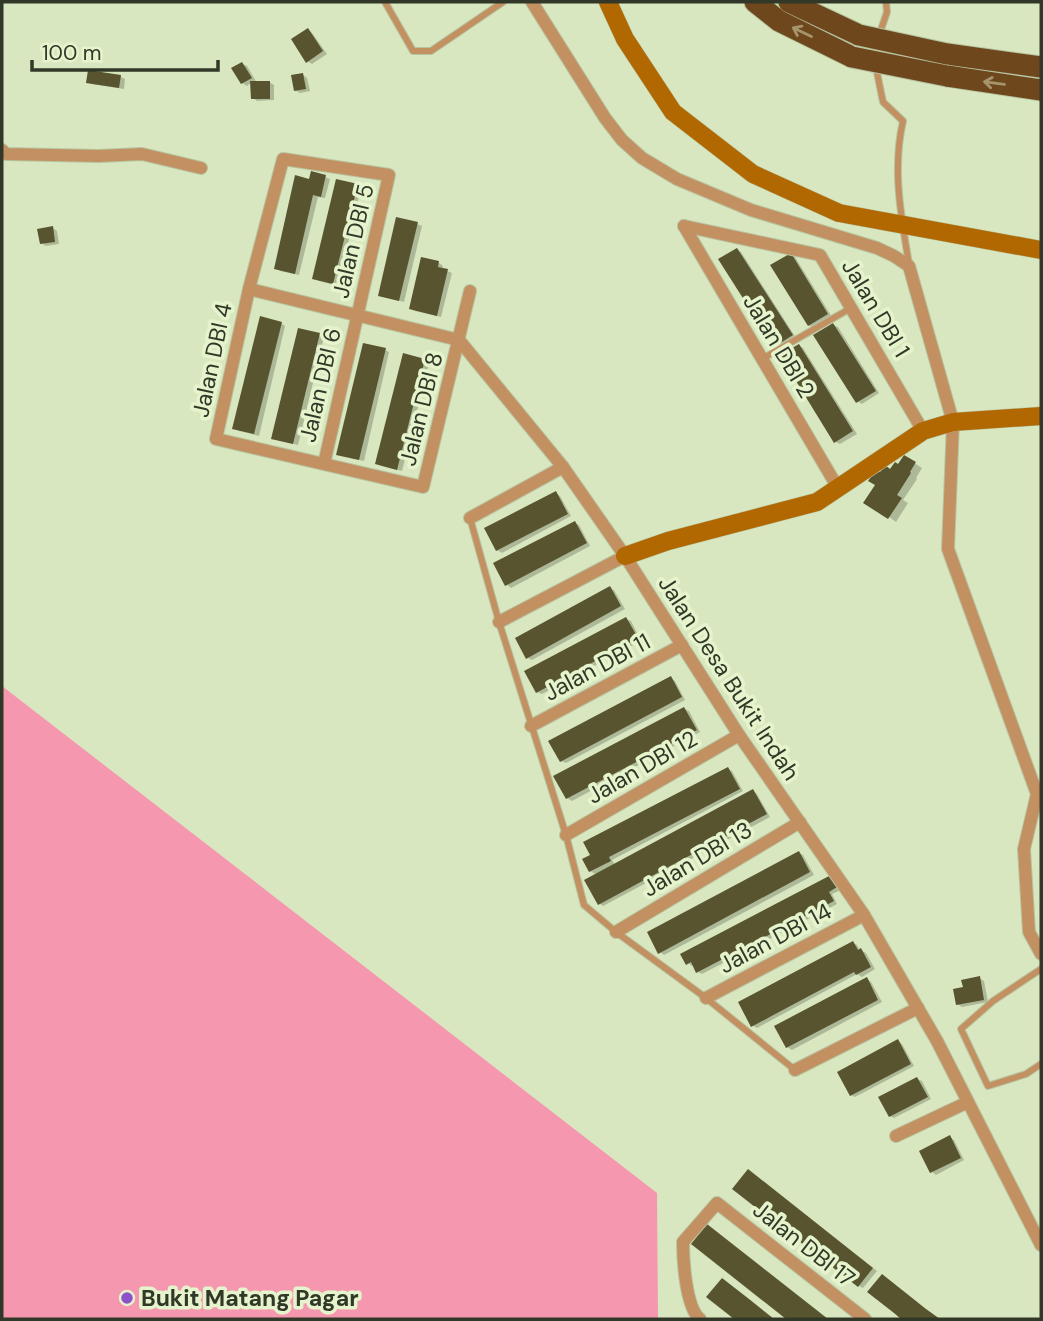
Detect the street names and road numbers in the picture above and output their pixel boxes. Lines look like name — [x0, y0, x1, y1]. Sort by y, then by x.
street label: Jalan DBI 5 — [325, 181, 381, 301]
street label: Jalan DBI 1 — [835, 253, 917, 363]
street label: Jalan DBI 2 — [736, 289, 822, 403]
street label: Jalan DBI 4 — [185, 300, 239, 420]
street label: Jalan DBI 6 — [292, 325, 348, 445]
street label: Jalan DBI 8 — [392, 349, 450, 469]
street label: Jalan Desa Bukit Indah — [652, 570, 806, 786]
street label: Jalan DBI 11 — [539, 626, 655, 708]
street label: Jalan DBI 12 — [581, 723, 703, 811]
street label: Jalan DBI 13 — [637, 814, 757, 904]
street label: Jalan DBI 14 — [714, 896, 837, 980]
street label: Jalan DBI 17 — [747, 1195, 861, 1293]

